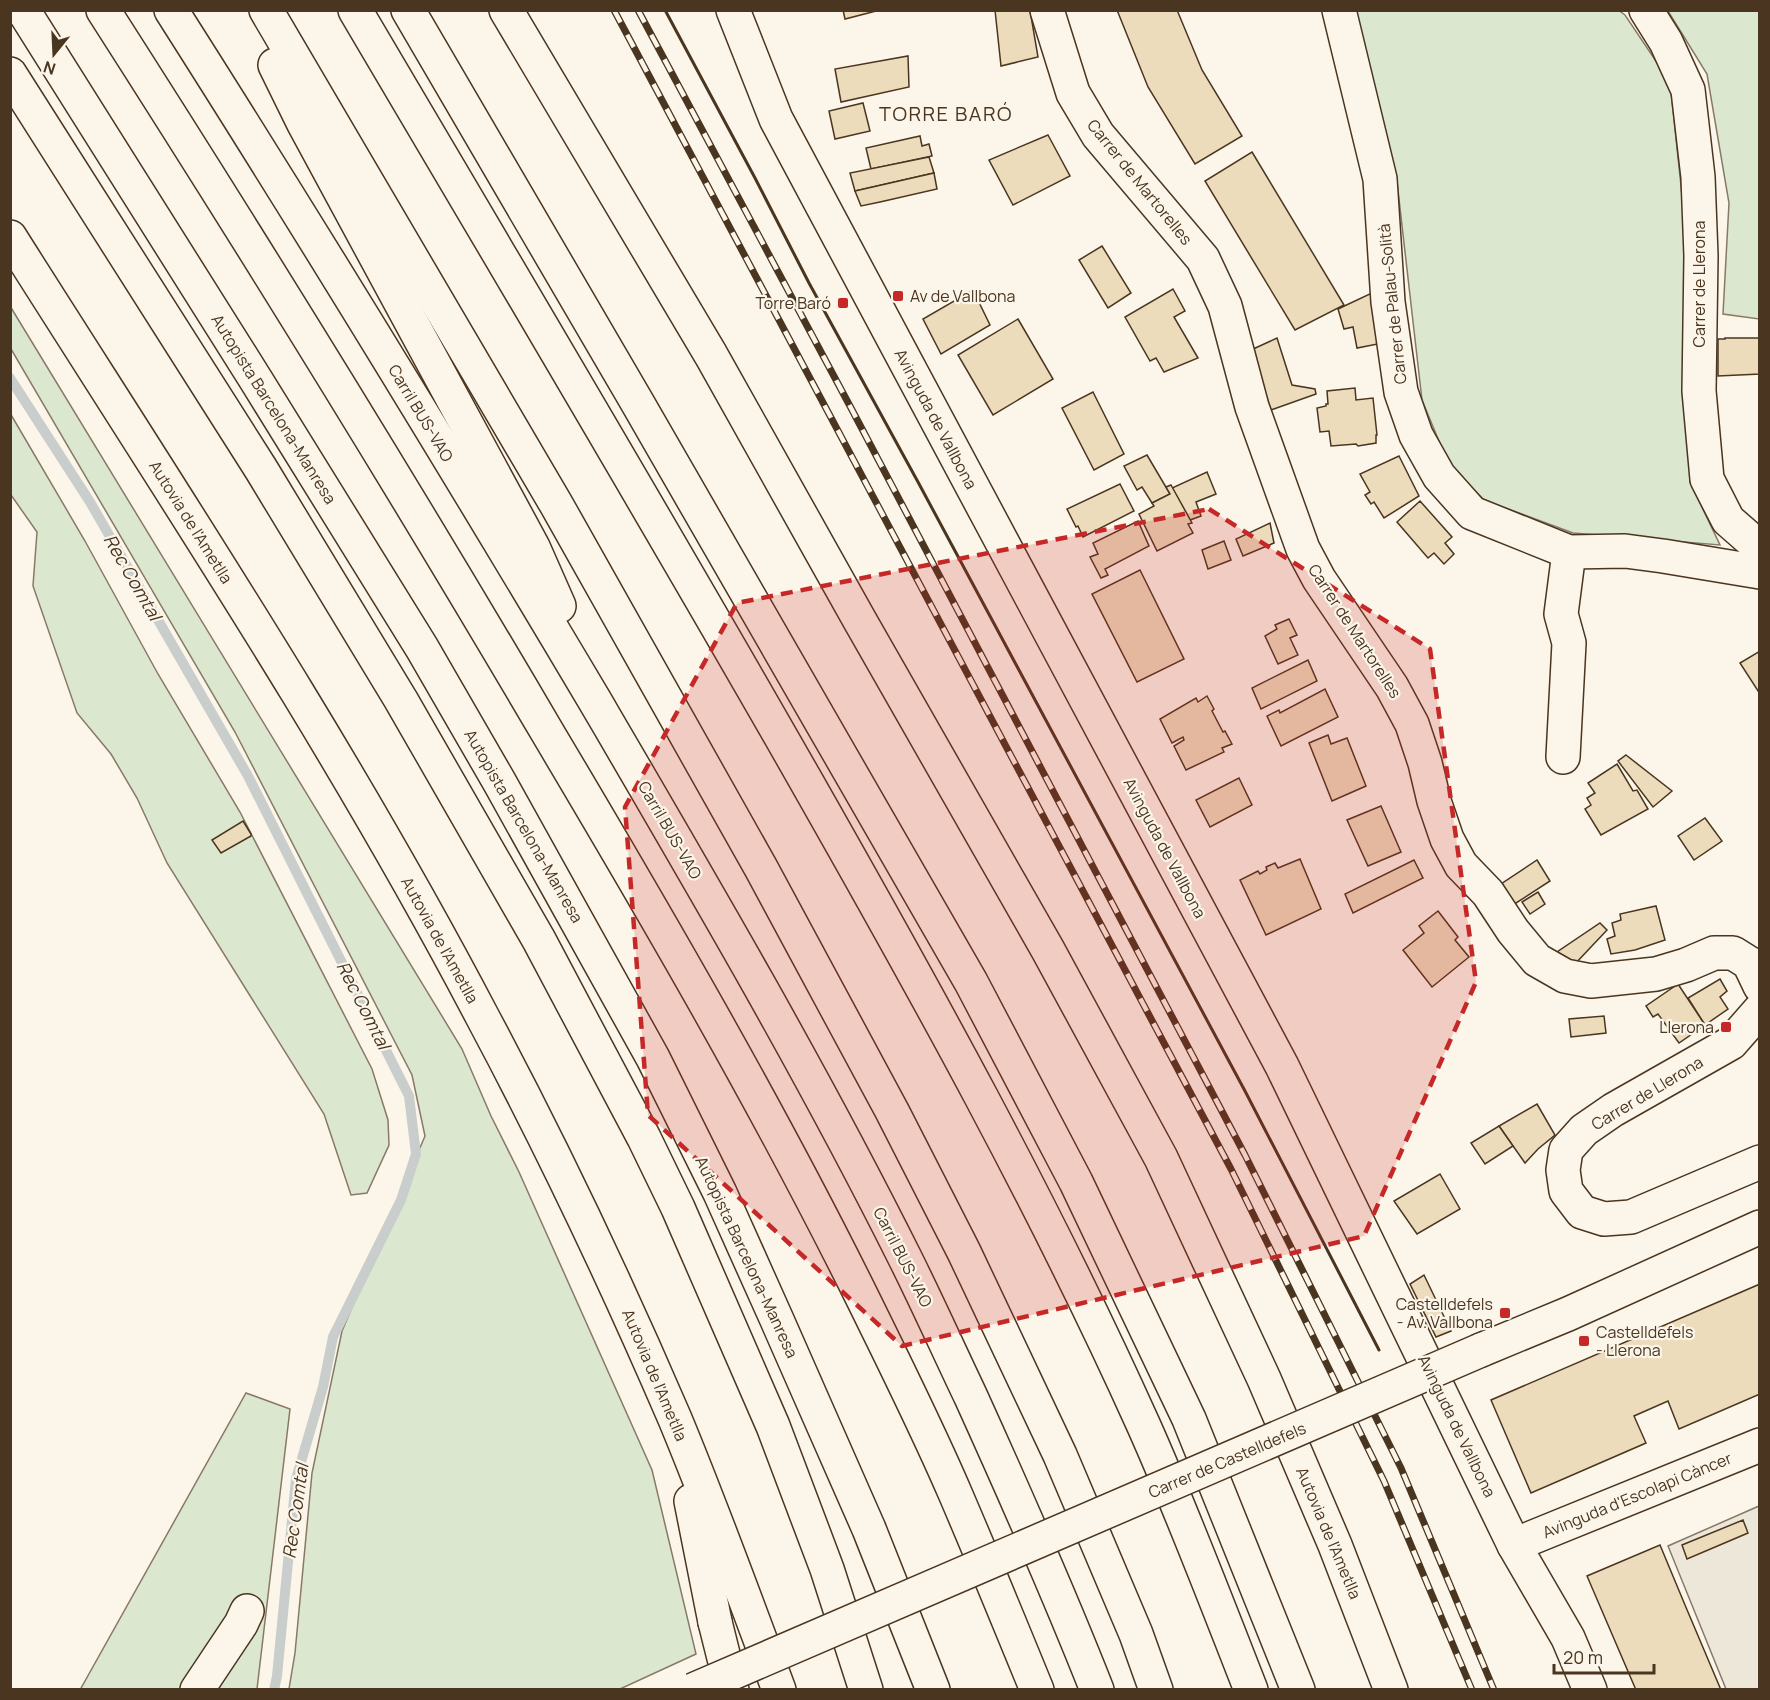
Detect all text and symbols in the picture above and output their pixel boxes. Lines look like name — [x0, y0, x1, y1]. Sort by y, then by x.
north arrow — [24, 24, 84, 84]
text: N — [40, 56, 58, 81]
district label: TORRE BARÓ — [879, 100, 1013, 127]
street label: Carrer de Martorelles — [1082, 114, 1198, 250]
street label: Carrer de Llerona — [1688, 221, 1710, 347]
street label: Carrer de Palau-Solità — [1373, 223, 1411, 385]
place label: Av de Vallbona — [910, 285, 1015, 307]
marker: Av de Vallbona — [891, 289, 905, 303]
place label: Torre Baró — [756, 292, 831, 314]
marker: Torre Baró — [836, 296, 850, 310]
street label: Autopista Barcelona-Manresa — [206, 310, 342, 508]
street label: Avinguda de Vallbona — [890, 345, 982, 493]
street label: Carril BUS-VAO — [383, 360, 459, 466]
street label: Autovia de l'Ametlla — [144, 456, 238, 588]
water label: Rec Comtal — [99, 530, 169, 627]
street label: Carrer de Martorelles — [1303, 560, 1407, 702]
street label: Autopista Barcelona-Manresa — [459, 725, 589, 927]
street label: Avinguda de Vallbona — [1119, 774, 1211, 922]
street label: Carril BUS-VAO — [633, 777, 707, 883]
street label: Autovia de l'Ametlla — [396, 873, 484, 1007]
water label: Rec Comtal — [332, 957, 398, 1056]
place label: Llerona — [1659, 1016, 1714, 1038]
marker: Llerona — [1719, 1020, 1733, 1034]
street label: Carrer de Llerona — [1587, 1051, 1707, 1135]
street label: Autopista Barcelona-Manresa — [691, 1153, 803, 1361]
street label: Carril BUS-VAO — [868, 1203, 938, 1311]
place label: Castelldefels - Av. Vallbona — [1396, 1293, 1493, 1333]
street label: Autovia de l'Ametlla — [617, 1306, 693, 1444]
marker: Castelldefels - Av. Vallbona — [1498, 1306, 1512, 1320]
place label: Castelldefels - Llerona — [1596, 1321, 1693, 1361]
marker: Castelldefels - Llerona — [1577, 1334, 1591, 1348]
street label: Avinguda de Vallbona — [1413, 1351, 1501, 1501]
street label: Carrer de Castelldefels — [1145, 1417, 1309, 1503]
street label: Avinguda d'Escolapi Càncer — [1539, 1447, 1735, 1543]
water label: Rec Comtal — [276, 1459, 314, 1560]
street label: Autovia de l'Ametlla — [1291, 1464, 1367, 1602]
scale bar — [1554, 1637, 1654, 1675]
text: 20 m — [1563, 1645, 1603, 1669]

